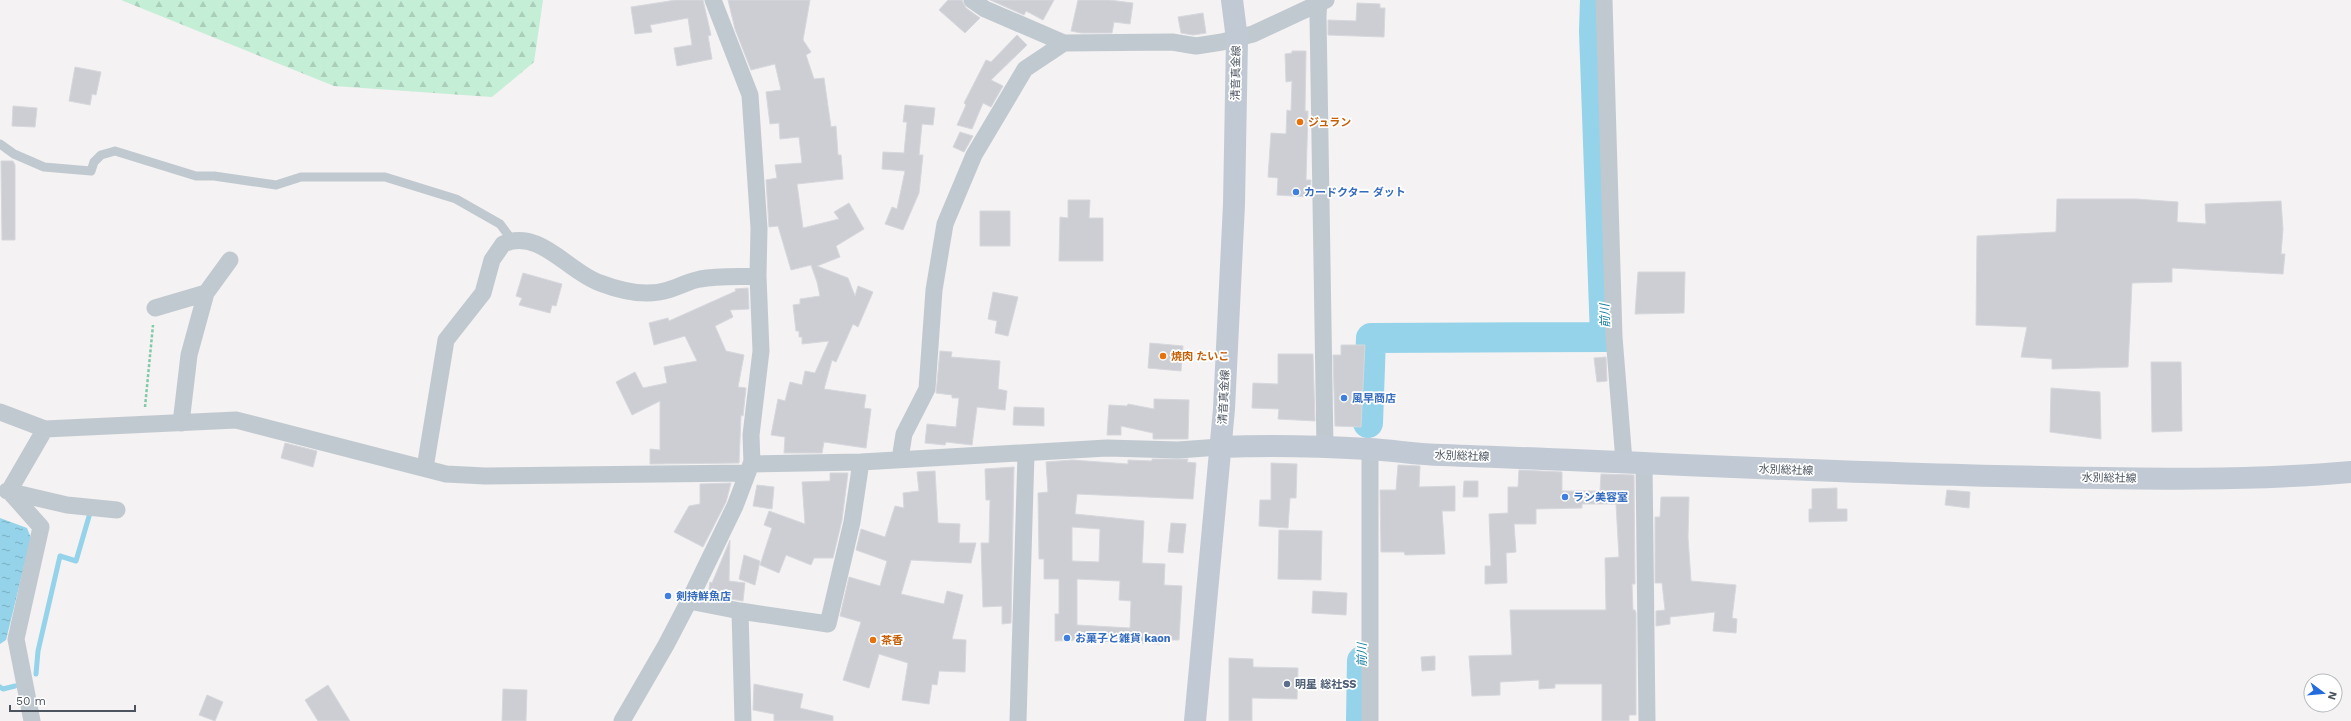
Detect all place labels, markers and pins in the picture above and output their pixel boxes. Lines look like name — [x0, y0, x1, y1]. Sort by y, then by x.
place label: ジュラン — [1308, 116, 1351, 129]
marker: ジュラン — [1295, 117, 1305, 127]
place label: カードクター ダット — [1304, 186, 1406, 199]
marker: カードクター ダット — [1291, 187, 1301, 197]
place label: 焼肉 たいこ — [1171, 350, 1229, 363]
marker: 焼肉 たいこ — [1158, 351, 1168, 361]
place label: 風早商店 — [1352, 392, 1396, 405]
marker: 風早商店 — [1339, 393, 1349, 403]
place label: ラン美容室 — [1573, 491, 1628, 504]
marker: ラン美容室 — [1560, 492, 1570, 502]
place label: 剣持鮮魚店 — [676, 590, 731, 603]
marker: 剣持鮮魚店 — [663, 591, 673, 601]
place label: お菓子と雑貨 kaon — [1075, 632, 1171, 645]
marker: お菓子と雑貨 kaon — [1062, 633, 1072, 643]
place label: 茶香 — [881, 634, 903, 647]
marker: 茶香 — [868, 635, 878, 645]
place label: 明星 総社SS — [1295, 678, 1356, 691]
marker: 明星 総社SS — [1282, 679, 1292, 689]

